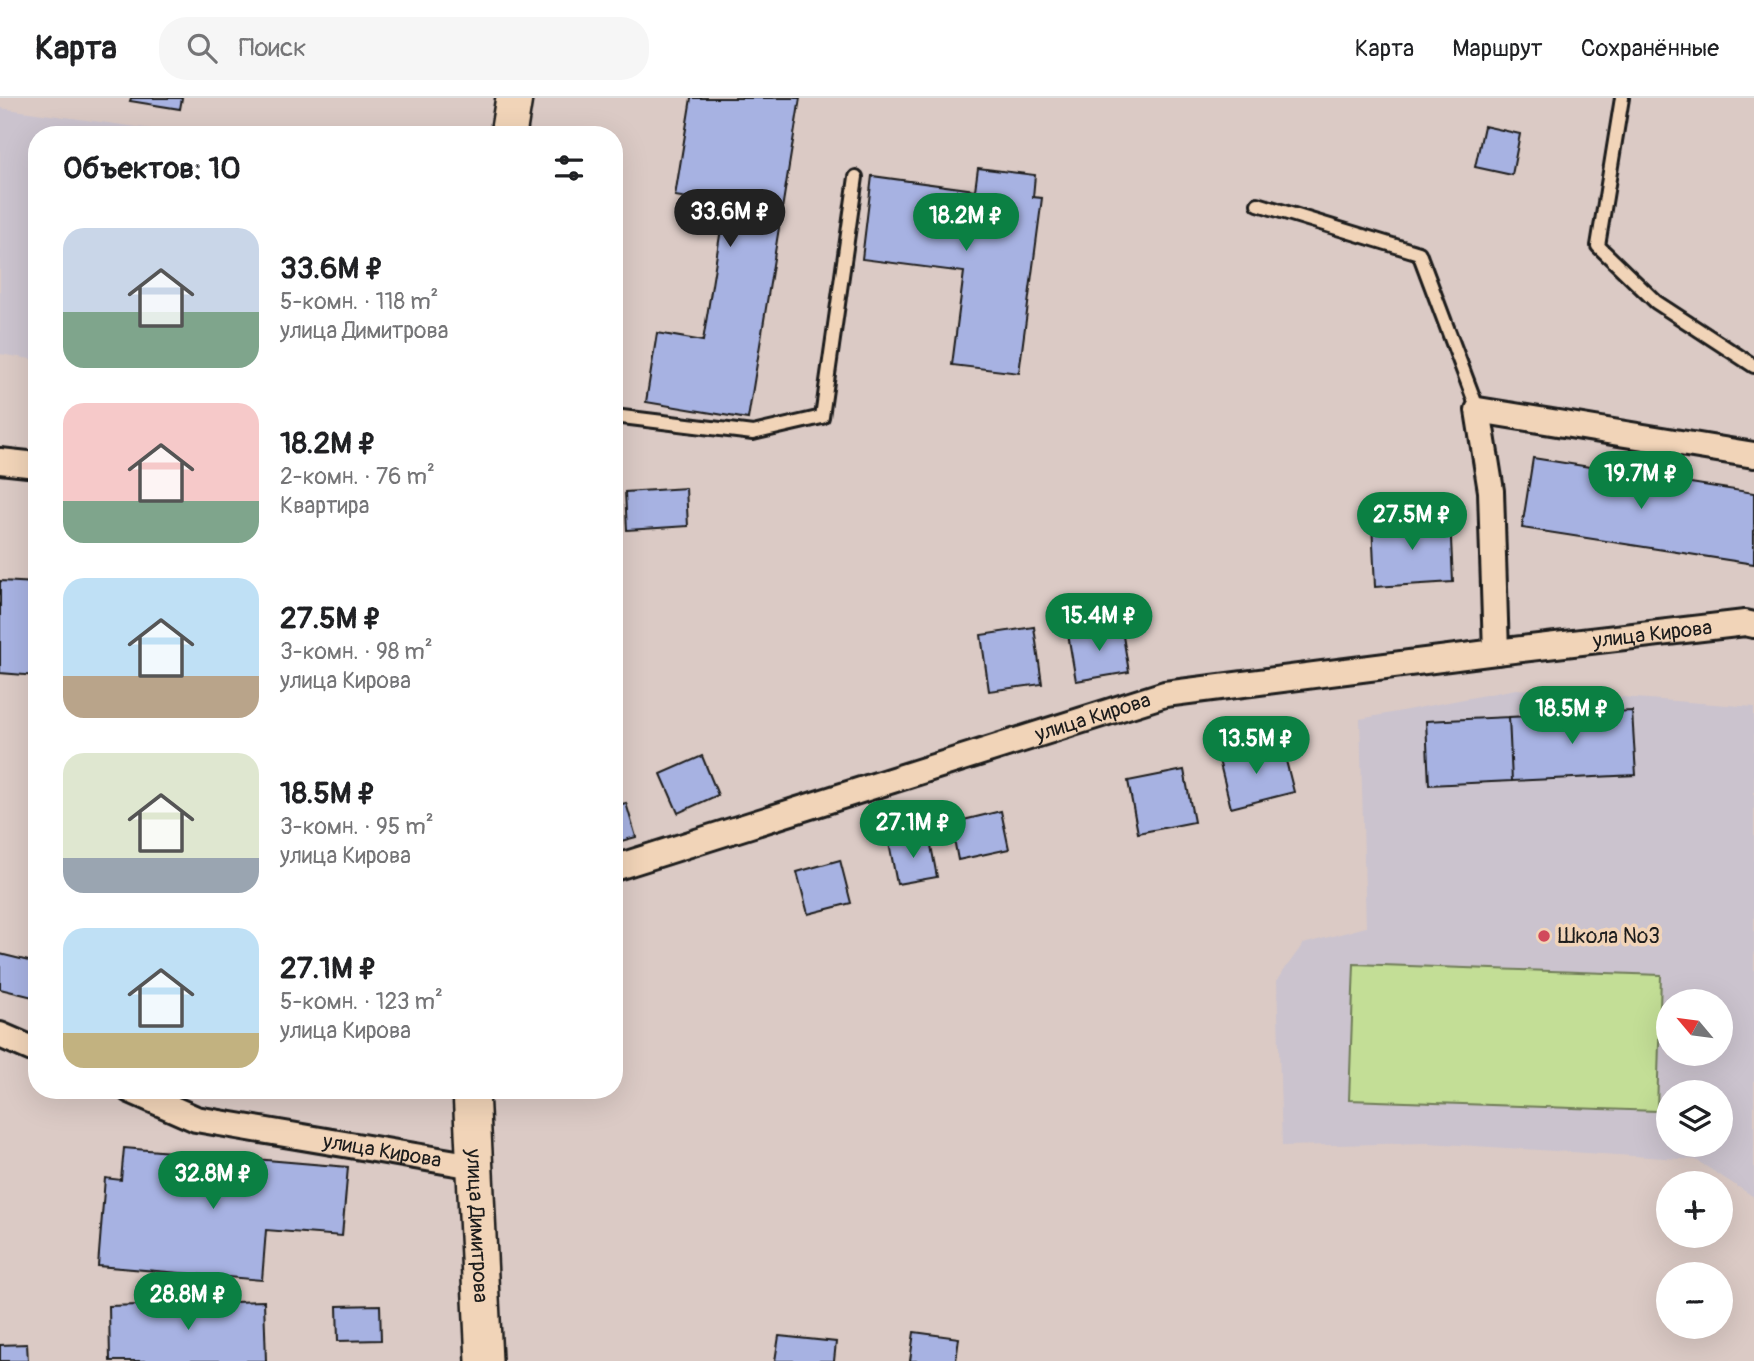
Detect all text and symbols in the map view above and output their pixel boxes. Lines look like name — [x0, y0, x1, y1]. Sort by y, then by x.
search box — [159, 17, 649, 80]
text: Карта — [35, 28, 117, 69]
icon: search — [183, 29, 221, 67]
text: Поиск — [239, 32, 307, 64]
text: Карта — [1355, 34, 1414, 63]
text: Маршрут — [1452, 34, 1543, 63]
text: Сохранённые — [1581, 34, 1719, 63]
icon: filters — [550, 149, 588, 187]
text: Объектов: 10 — [63, 150, 241, 187]
pin: 33.6M ₽ — [665, 190, 795, 249]
pin: 18.2M ₽ — [901, 194, 1031, 253]
text: 33.6M ₽ — [690, 197, 770, 226]
text: 18.2M ₽ — [929, 201, 1003, 230]
text: 33.6M ₽ — [280, 250, 384, 287]
icon: home — [119, 256, 203, 340]
text: 5-комн. · 118 m² — [280, 287, 438, 316]
text: улица Димитрова — [280, 316, 448, 345]
text: 18.2M ₽ — [280, 425, 376, 462]
icon: home — [119, 431, 203, 515]
pin: 19.7M ₽ — [1576, 452, 1706, 511]
text: 19.7M ₽ — [1604, 459, 1678, 488]
text: 2-комн. · 76 m² — [280, 462, 435, 491]
text: Квартира — [280, 491, 369, 520]
pin: 27.5M ₽ — [1347, 492, 1477, 552]
text: 27.5M ₽ — [1373, 500, 1451, 529]
pin: 15.4M ₽ — [1034, 594, 1164, 653]
text: 27.5M ₽ — [280, 600, 382, 637]
text: 15.4M ₽ — [1061, 601, 1137, 630]
icon: home — [119, 606, 203, 690]
street label: улица Кирова — [1591, 614, 1713, 655]
text: 3-комн. · 98 m² — [280, 637, 433, 666]
text: улица Кирова — [280, 666, 411, 695]
street label: улица Кирова — [1031, 686, 1154, 748]
pin: 18.5M ₽ — [1507, 686, 1637, 746]
text: 18.5M ₽ — [1535, 694, 1609, 723]
pin: 13.5M ₽ — [1191, 716, 1321, 776]
text: 13.5M ₽ — [1219, 724, 1293, 753]
text: 18.5M ₽ — [280, 775, 376, 812]
icon: home — [119, 781, 203, 865]
pin: 27.1M ₽ — [848, 800, 978, 860]
text: 27.1M ₽ — [876, 808, 950, 837]
text: 3-комн. · 95 m² — [280, 812, 434, 841]
text: улица Кирова — [280, 841, 411, 870]
place label: Школа №3 — [1558, 923, 1660, 950]
marker: Школа №3 — [1536, 928, 1552, 944]
text: 27.1M ₽ — [280, 950, 377, 987]
icon: home — [119, 956, 203, 1040]
text: 5-комн. · 123 m² — [280, 987, 443, 1016]
north arrow — [1656, 989, 1732, 1066]
map controls — [1656, 989, 1733, 1339]
text: улица Кирова — [280, 1016, 411, 1045]
button: layers — [1656, 1080, 1733, 1157]
street label: улица Кирова — [320, 1128, 443, 1174]
street label: улица Димитрова — [460, 1147, 494, 1303]
pin: 32.8M ₽ — [148, 1152, 278, 1211]
text: 32.8M ₽ — [174, 1159, 252, 1188]
button: + — [1656, 1171, 1733, 1248]
button: − — [1656, 1262, 1733, 1339]
pin: 28.8M ₽ — [123, 1272, 253, 1332]
text: 28.8M ₽ — [150, 1280, 226, 1309]

